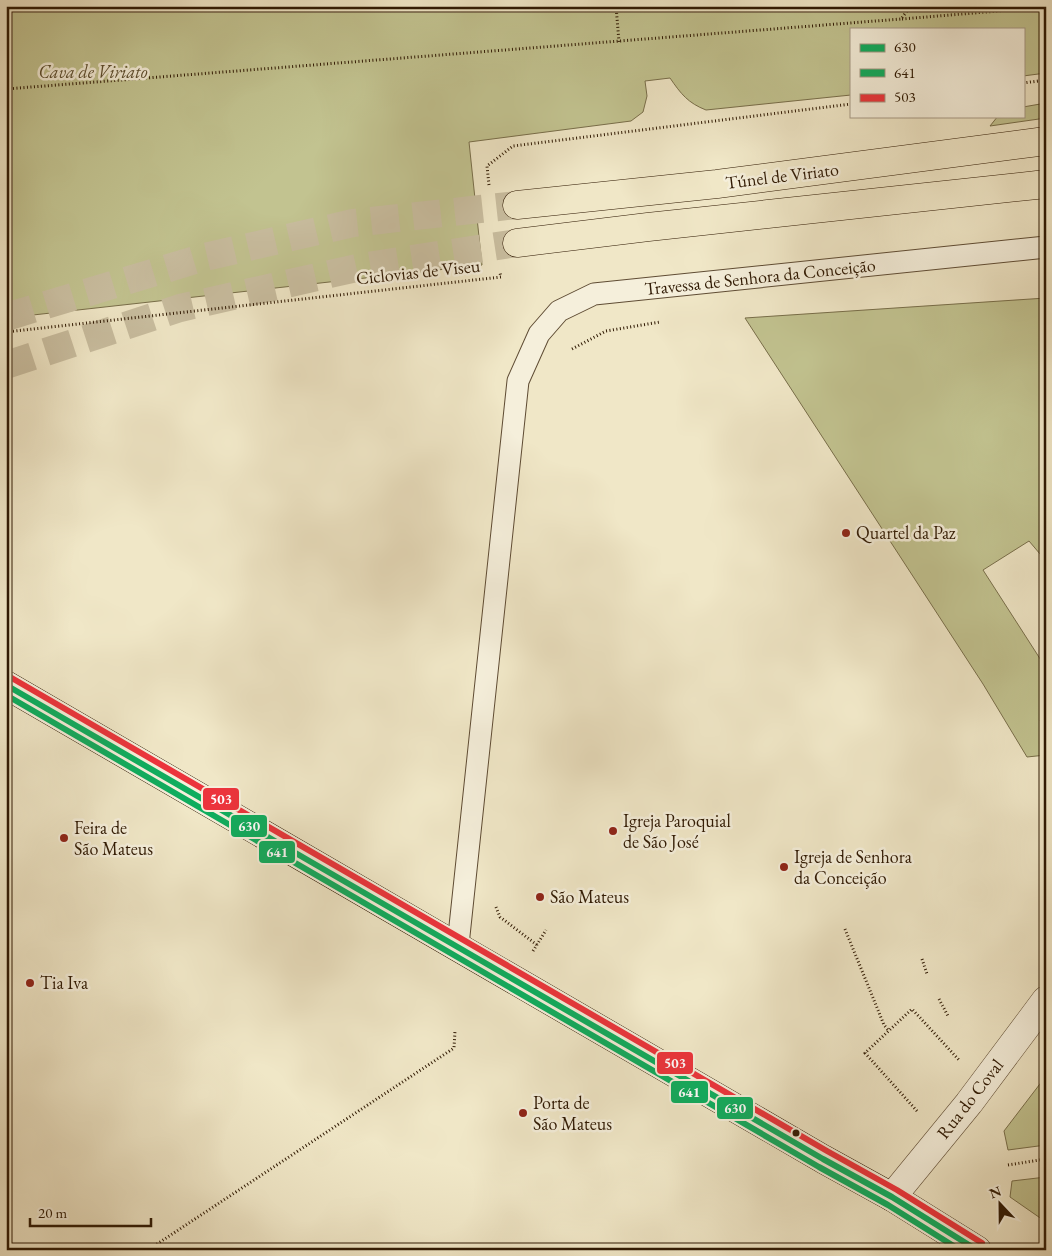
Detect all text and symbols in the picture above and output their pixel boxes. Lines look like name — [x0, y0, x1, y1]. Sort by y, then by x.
legend — [850, 28, 1024, 118]
text: 630 — [894, 37, 916, 56]
park label: Cava de Viriato — [39, 60, 148, 83]
text: 641 — [894, 63, 916, 82]
text: 503 — [894, 87, 916, 106]
street label: Túnel de Viriato — [724, 157, 840, 194]
street label: Travessa de Senhora da Conceição — [643, 253, 877, 300]
street label: Ciclovias de Viseu — [355, 254, 482, 289]
place label: Quartel da Paz — [856, 521, 956, 544]
marker: Quartel da Paz — [840, 527, 852, 539]
line badge: 503 — [202, 787, 240, 811]
text: 503 — [210, 790, 232, 808]
place label: Igreja Paroquial de São José — [623, 809, 731, 853]
line badge: 630 — [230, 814, 268, 838]
place label: Feira de São Mateus — [74, 816, 153, 860]
text: 630 — [238, 817, 261, 835]
marker: Igreja Paroquial de São José — [607, 825, 619, 837]
marker: Feira de São Mateus — [58, 832, 70, 844]
line badge: 641 — [258, 840, 296, 864]
text: 641 — [266, 843, 288, 861]
place label: Igreja de Senhora da Conceição — [794, 845, 913, 889]
marker: Igreja de Senhora da Conceição — [778, 861, 790, 873]
place label: São Mateus — [550, 885, 629, 908]
marker: São Mateus — [534, 891, 546, 903]
place label: Tia Iva — [40, 971, 89, 994]
marker: Tia Iva — [24, 977, 36, 989]
line badge: 503 — [656, 1051, 694, 1075]
text: 503 — [664, 1054, 686, 1072]
street label: Rua do Coval — [931, 1054, 1008, 1143]
line badge: 641 — [670, 1080, 709, 1104]
text: 641 — [678, 1083, 700, 1101]
place label: Porta de São Mateus — [533, 1091, 612, 1135]
line badge: 630 — [716, 1096, 754, 1120]
text: 630 — [724, 1099, 747, 1117]
marker: Porta de São Mateus — [517, 1107, 529, 1119]
unlabelled marker — [791, 1128, 801, 1138]
north arrow — [974, 1178, 1024, 1228]
text: N — [987, 1181, 1004, 1202]
scale bar — [30, 1196, 151, 1228]
text: 20 m — [38, 1203, 67, 1222]

